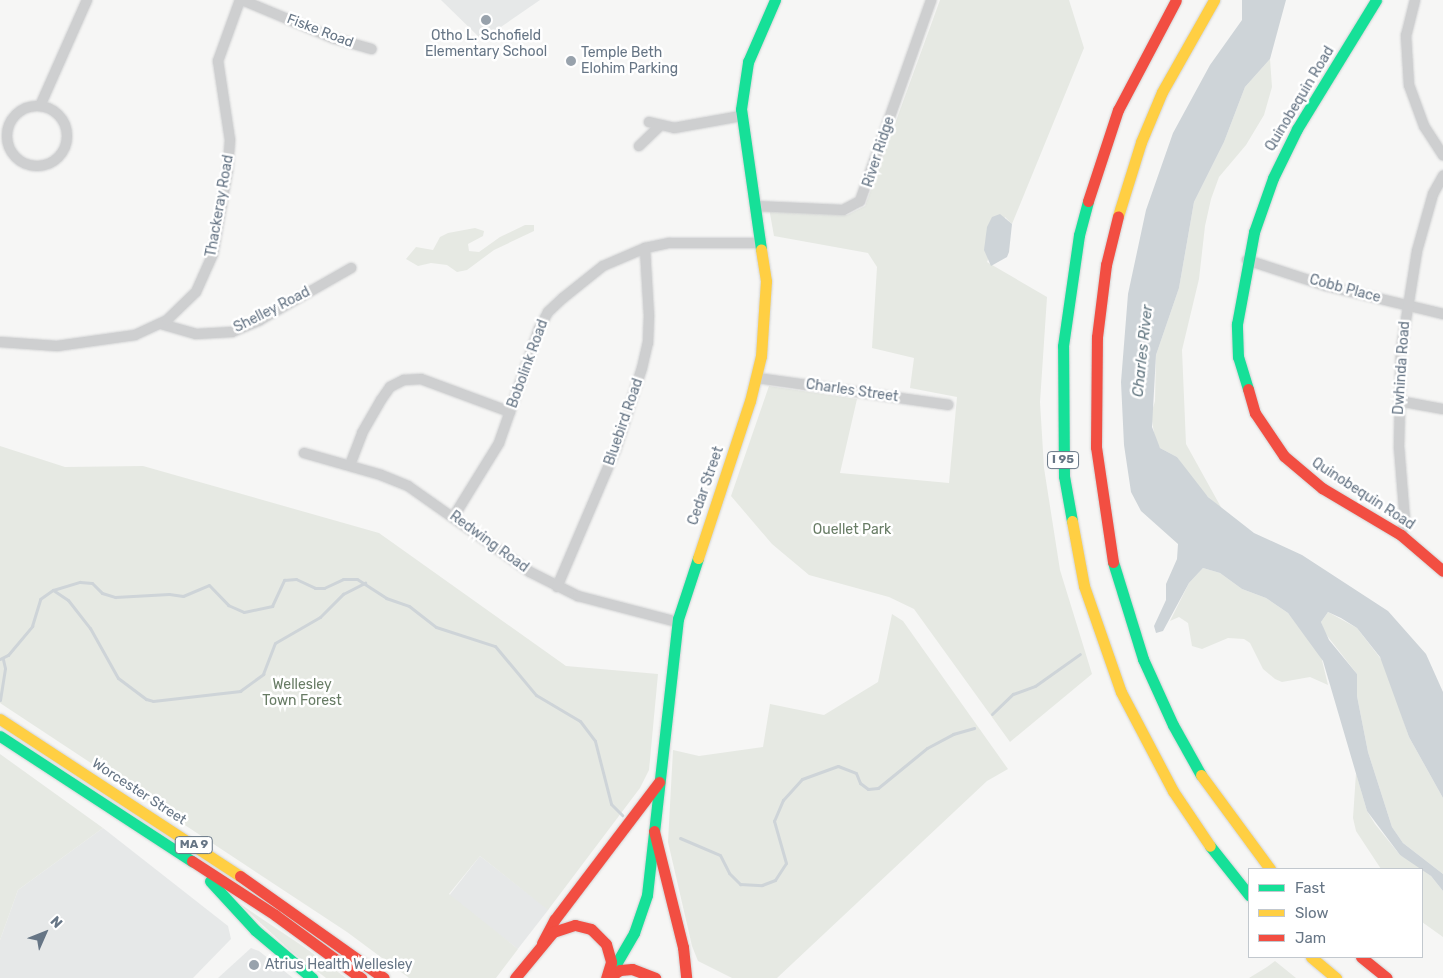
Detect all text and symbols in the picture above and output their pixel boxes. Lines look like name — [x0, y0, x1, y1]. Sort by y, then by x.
street label: Fiske Road — [284, 11, 356, 51]
marker: Otho L. Schofield Elementary School — [480, 14, 492, 26]
place label: Otho L. Schofield Elementary School — [425, 28, 547, 60]
street label: Quinobequin Road — [1262, 44, 1338, 154]
place label: Temple Beth Elohim Parking — [581, 45, 678, 78]
marker: Temple Beth Elohim Parking — [565, 55, 577, 67]
street label: River Ridge — [860, 114, 898, 190]
street label: Thackeray Road — [203, 154, 237, 258]
street label: Cobb Place — [1308, 271, 1382, 307]
street label: Shelley Road — [231, 283, 313, 337]
water label: Charles River — [1129, 304, 1157, 398]
street label: Bobolink Road — [504, 317, 552, 411]
street label: Dwhinda Road — [1390, 321, 1414, 415]
street label: Bluebird Road — [601, 376, 647, 468]
street label: Charles Street — [805, 376, 899, 406]
street label: Cedar Street — [685, 444, 727, 528]
road number: I 95 — [1047, 450, 1079, 470]
street label: Quinobequin Road — [1308, 454, 1418, 534]
street label: Redwing Road — [446, 508, 532, 576]
park label: Ouellet Park — [813, 522, 891, 538]
park label: Wellesley Town Forest — [262, 677, 342, 710]
street label: Worcester Street — [89, 755, 189, 829]
road number: MA 9 — [174, 836, 214, 854]
legend — [1248, 868, 1423, 958]
text: Fast — [1295, 879, 1325, 897]
text: Slow — [1295, 904, 1328, 922]
north arrow — [20, 908, 70, 958]
text: N — [47, 913, 66, 932]
text: Jam — [1295, 929, 1326, 947]
place label: Atrius Health Wellesley — [265, 957, 413, 973]
marker: Atrius Health Wellesley — [247, 958, 261, 972]

